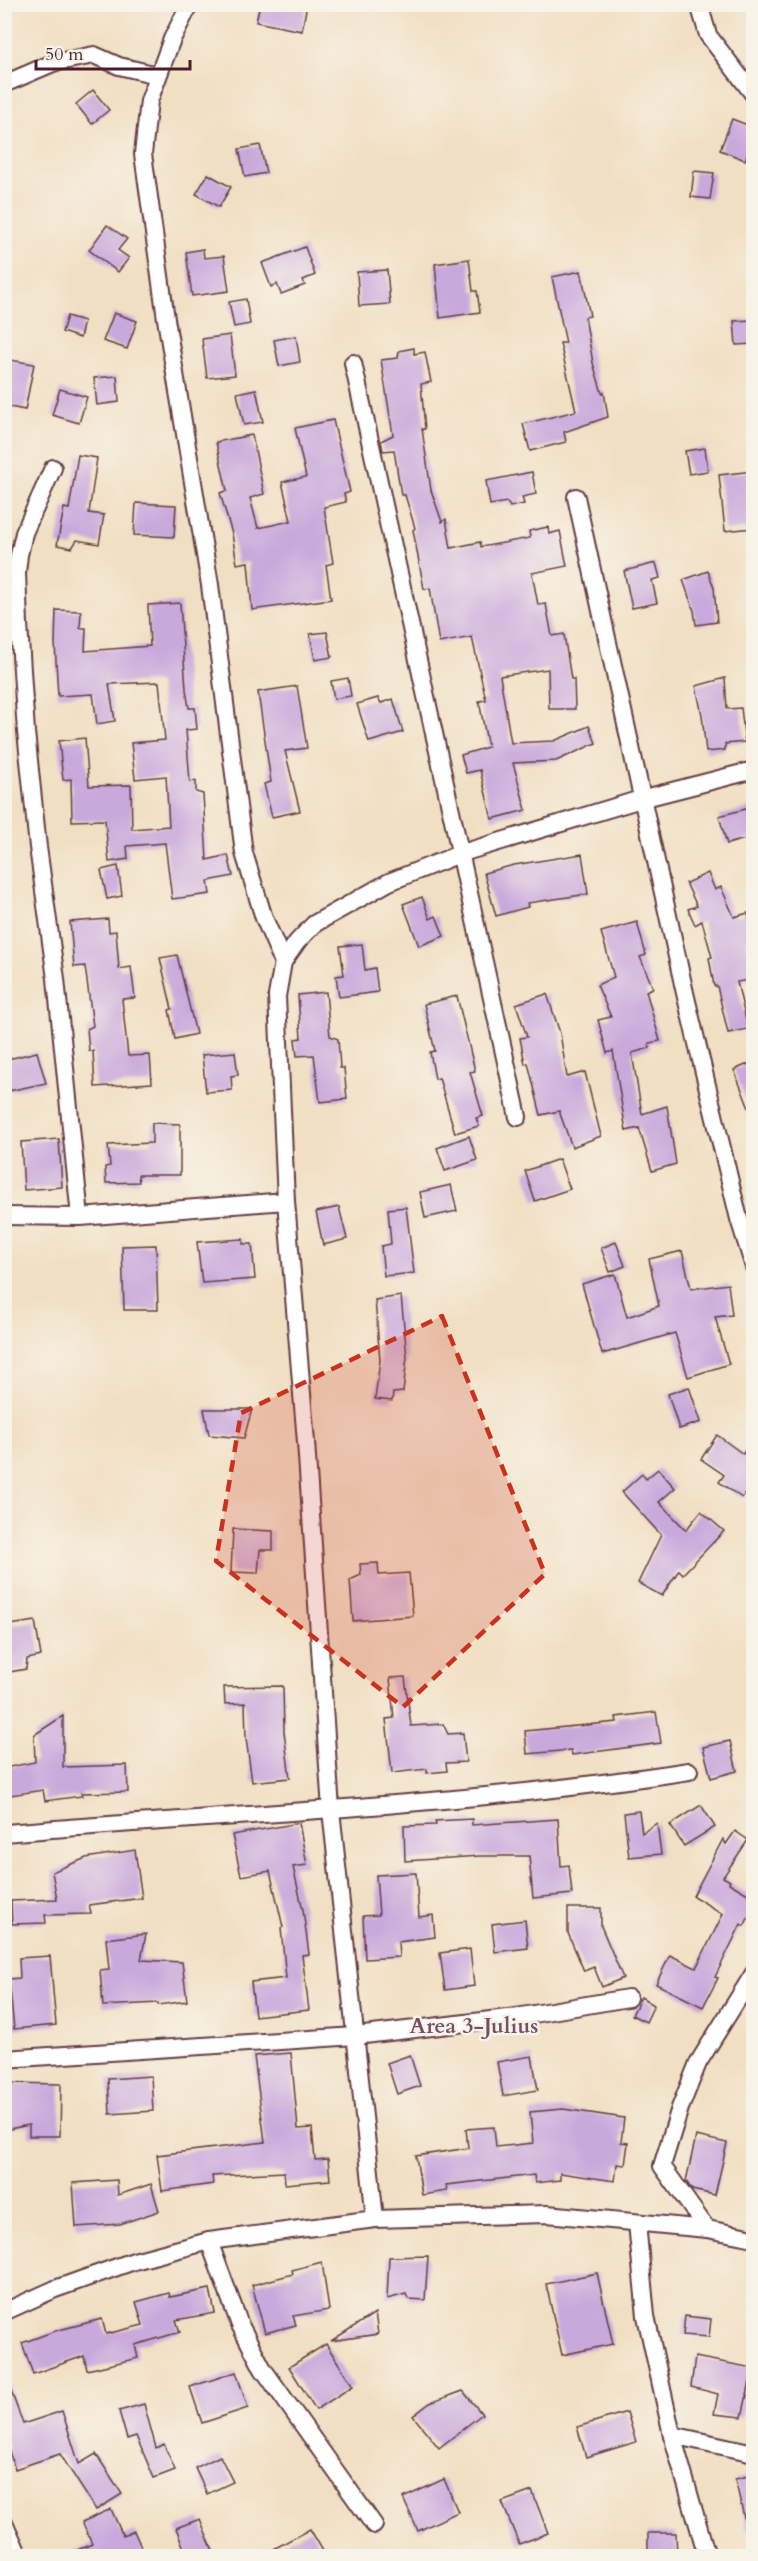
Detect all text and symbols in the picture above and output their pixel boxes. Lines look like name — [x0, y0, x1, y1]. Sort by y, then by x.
scale bar — [36, 33, 190, 71]
text: 50 m — [45, 42, 84, 67]
district label: Area 3-Julius — [410, 2011, 538, 2041]

